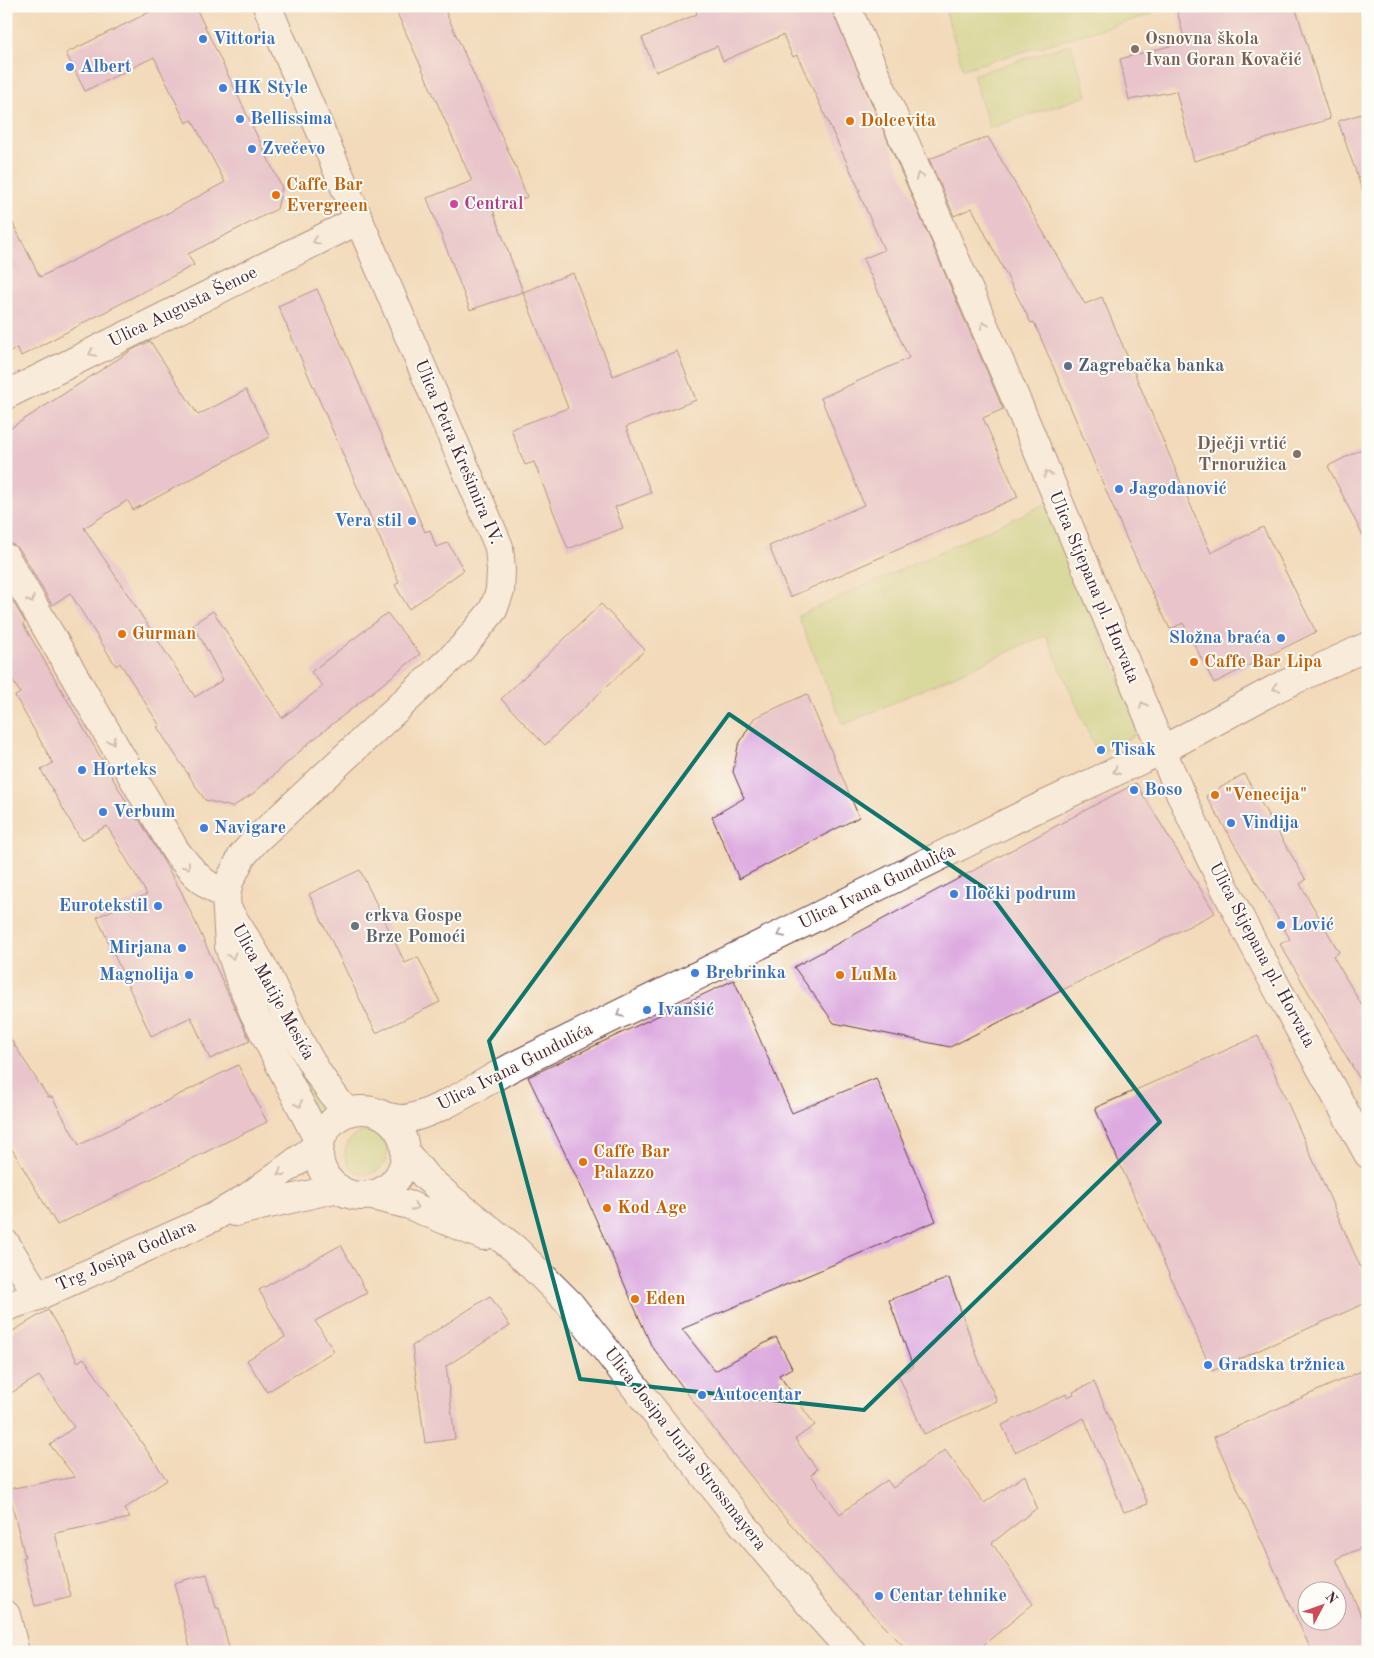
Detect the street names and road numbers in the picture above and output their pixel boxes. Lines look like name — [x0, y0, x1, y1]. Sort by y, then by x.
street label: Ulica Augusta Šenoe — [104, 259, 260, 351]
street label: Ulica Petra Krešimira IV. — [411, 357, 505, 547]
street label: Ulica Stjepana pl. Horvata — [1045, 488, 1143, 686]
street label: Ulica Ivana Gundulića — [796, 841, 958, 933]
street label: Ulica Stjepana pl. Horvata — [1206, 860, 1319, 1051]
street label: Ulica Matije Mesića — [228, 921, 318, 1063]
street label: Ulica Ivana Gundulića — [434, 1020, 596, 1114]
street label: Trg Josipa Godlara — [53, 1217, 199, 1295]
street label: Ulica Josipa Jurja Strossmayera — [600, 1344, 770, 1554]

